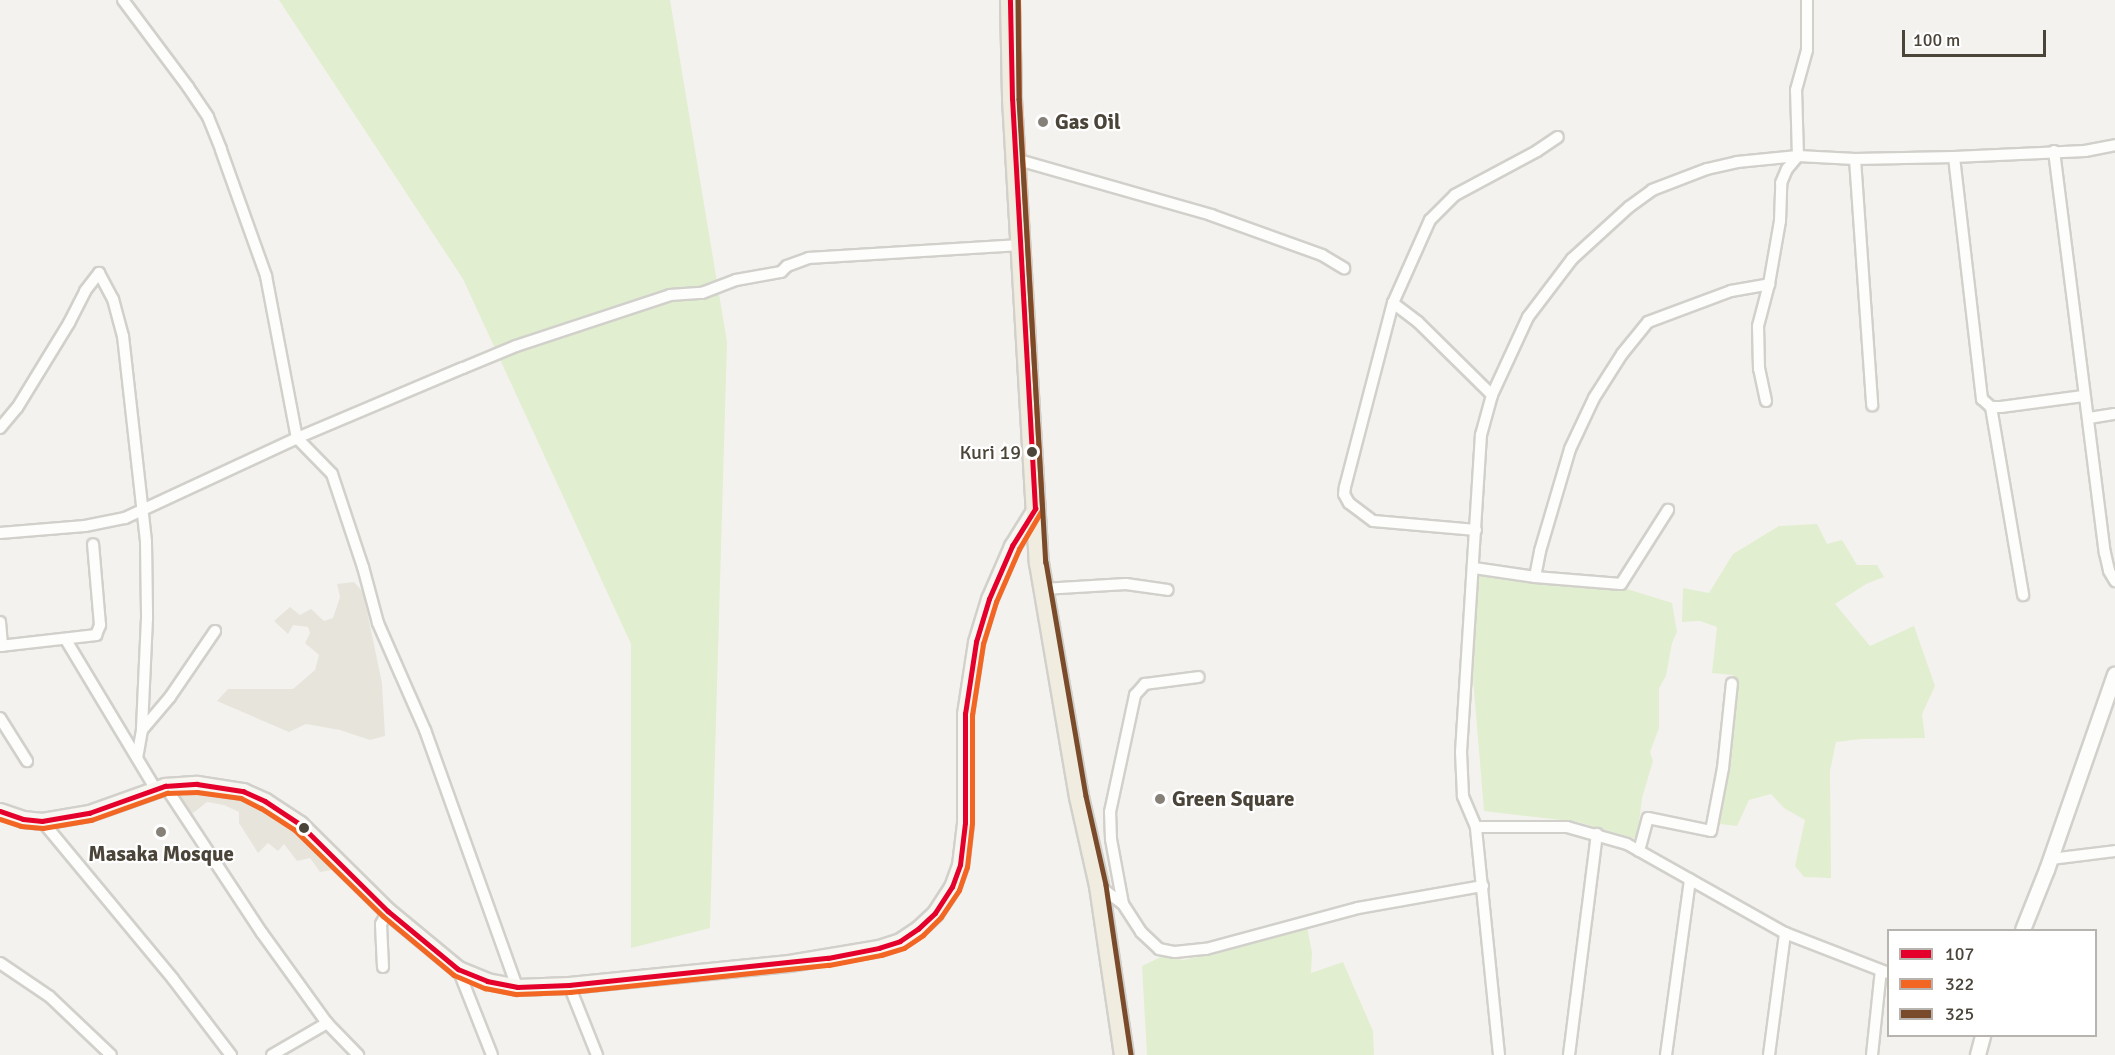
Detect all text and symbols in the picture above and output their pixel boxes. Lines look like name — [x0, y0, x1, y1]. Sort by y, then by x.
scale bar — [1905, 18, 2049, 56]
text: 100 m — [1913, 29, 1960, 51]
place label: Gas Oil — [1055, 109, 1120, 135]
marker: Gas Oil — [1036, 115, 1050, 129]
place label: Kuri 19 — [959, 440, 1021, 464]
marker: Kuri 19 — [1026, 446, 1038, 458]
place label: Green Square — [1172, 786, 1295, 812]
marker: Green Square — [1153, 792, 1167, 806]
unlabelled marker — [298, 822, 310, 834]
marker: Masaka Mosque — [154, 825, 168, 839]
place label: Masaka Mosque — [88, 841, 234, 867]
legend — [1887, 929, 2097, 1037]
text: 107 — [1945, 943, 1974, 965]
text: 322 — [1945, 973, 1974, 995]
text: 325 — [1945, 1003, 1974, 1025]

